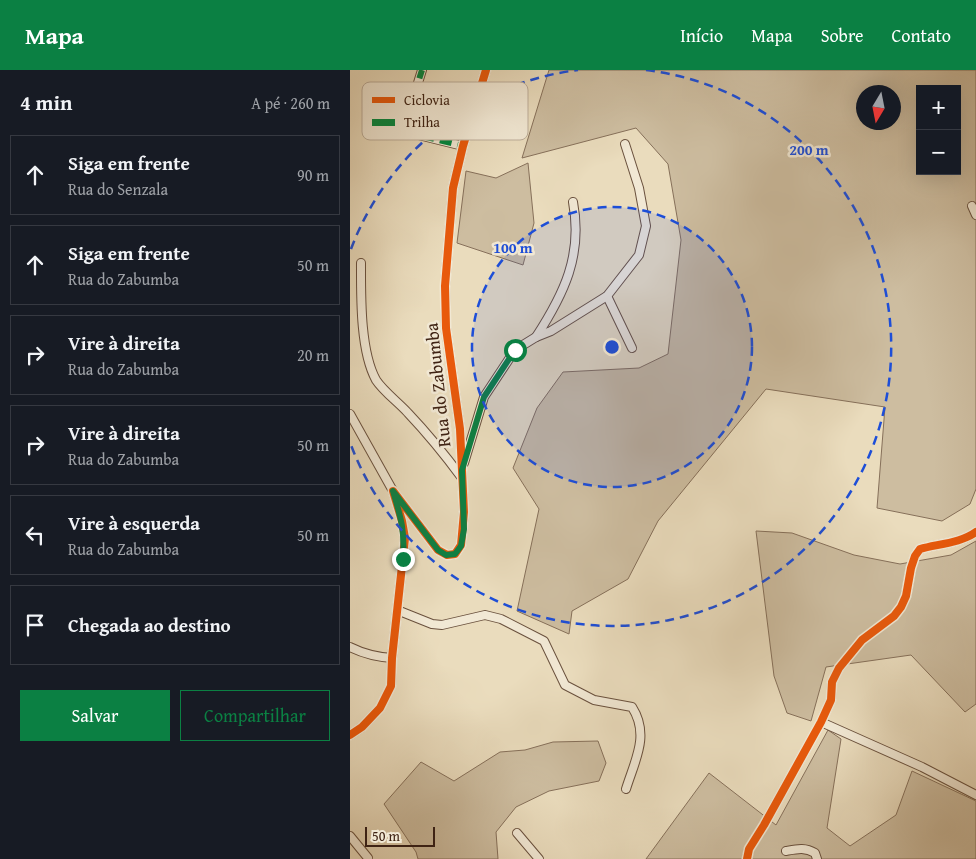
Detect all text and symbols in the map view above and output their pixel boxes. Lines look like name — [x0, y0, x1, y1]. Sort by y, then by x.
text: Mapa — [25, 18, 84, 53]
text: Início — [680, 22, 723, 49]
text: Mapa — [751, 22, 793, 49]
text: Sobre — [821, 22, 864, 49]
text: Contato — [892, 22, 951, 49]
legend — [362, 82, 528, 140]
north arrow — [856, 85, 901, 130]
map controls — [916, 85, 961, 175]
button: + — [916, 85, 961, 130]
text: 4 min — [20, 87, 72, 118]
text: Ciclovia — [404, 90, 450, 110]
text: A pé · 260 m — [251, 91, 330, 115]
text: Trilha — [404, 112, 440, 132]
button: − — [916, 130, 961, 175]
text: 200 m — [789, 139, 829, 160]
text: Siga em frente — [68, 149, 190, 177]
icon: ahead — [21, 161, 49, 189]
text: 90 m — [297, 163, 329, 187]
text: Rua do Senzala — [68, 177, 168, 201]
text: 100 m — [493, 237, 533, 258]
text: Siga em frente — [68, 239, 190, 267]
icon: ahead — [21, 251, 49, 279]
text: 50 m — [297, 253, 329, 277]
text: Rua do Zabumba — [68, 267, 179, 291]
street label: Rua do Zabumba — [417, 321, 457, 449]
text: Vire à direita — [68, 329, 180, 357]
centre of rings — [603, 338, 621, 356]
route start — [504, 339, 527, 362]
icon: right — [21, 341, 49, 369]
text: 20 m — [297, 343, 329, 367]
text: Rua do Zabumba — [68, 357, 179, 381]
text: Vire à direita — [68, 419, 180, 447]
icon: right — [21, 431, 49, 459]
text: 50 m — [297, 433, 329, 457]
text: Rua do Zabumba — [68, 447, 179, 471]
text: Vire à esquerda — [68, 509, 200, 537]
icon: left — [21, 521, 49, 549]
text: 50 m — [297, 523, 329, 547]
text: Rua do Zabumba — [68, 537, 179, 561]
route end — [392, 548, 415, 571]
icon: arrive — [21, 611, 49, 639]
text: Chegada ao destino — [68, 611, 231, 639]
button: Salvar — [20, 690, 170, 741]
button: Compartilhar — [180, 690, 330, 741]
scale bar — [365, 824, 435, 847]
text: 50 m — [372, 826, 400, 846]

